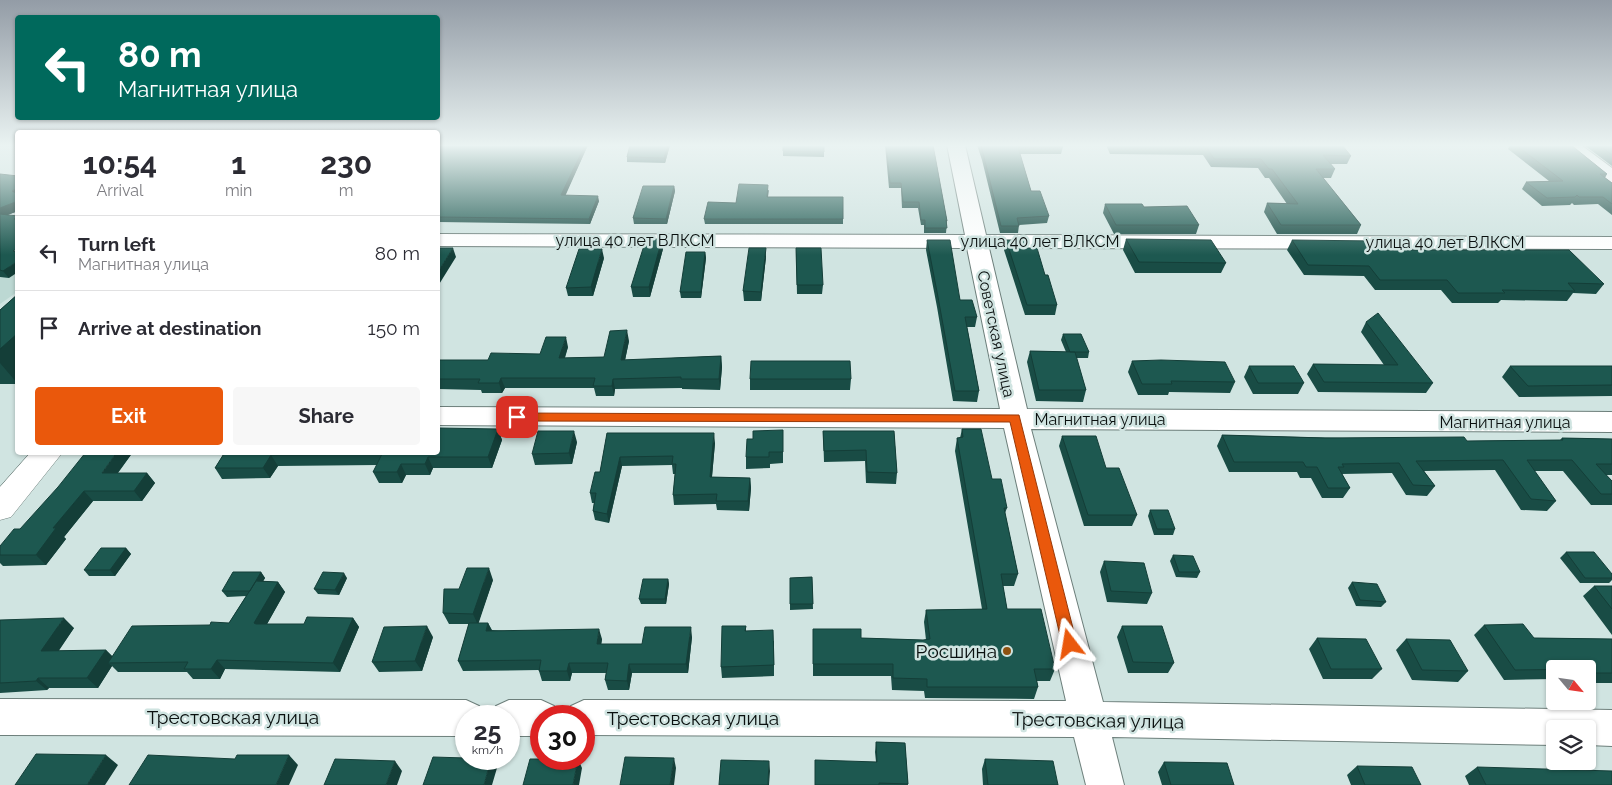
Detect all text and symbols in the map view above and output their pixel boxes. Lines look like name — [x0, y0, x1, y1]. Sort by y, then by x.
text: 80 m — [118, 34, 202, 75]
icon: left — [35, 35, 100, 100]
text: Магнитная улица — [118, 76, 298, 102]
text: 10:54 — [83, 146, 157, 181]
text: 1 — [231, 146, 246, 181]
text: 230 — [320, 146, 372, 181]
text: Arrival — [96, 181, 143, 200]
text: min — [225, 181, 252, 200]
text: m — [339, 181, 354, 200]
street label: улица 40 лет ВЛКСМ — [556, 231, 714, 250]
street label: улица 40 лет ВЛКСМ — [961, 232, 1119, 251]
text: Turn left — [78, 233, 155, 255]
street label: улица 40 лет ВЛКСМ — [1366, 233, 1524, 252]
icon: left — [35, 239, 63, 267]
text: 80 m — [375, 242, 420, 264]
text: Магнитная улица — [78, 255, 209, 274]
street label: Советская улица — [973, 269, 1019, 399]
icon: arrive — [35, 314, 63, 342]
text: Arrive at destination — [78, 317, 262, 339]
text: 150 m — [368, 317, 420, 339]
button: Exit — [35, 387, 223, 445]
button: Share — [233, 387, 420, 445]
pin — [496, 396, 538, 438]
icon: arrive — [503, 403, 531, 431]
street label: Магнитная улица — [1035, 410, 1165, 429]
street label: Магнитная улица — [1440, 413, 1570, 432]
position arrow — [1043, 617, 1095, 669]
place label: Росшина — [916, 640, 997, 662]
marker: Росшина — [1001, 645, 1013, 657]
north arrow — [1546, 660, 1596, 710]
map controls — [1546, 660, 1596, 770]
speed limit sign: 30 — [530, 705, 595, 770]
street label: Трестовская улица — [147, 706, 319, 728]
street label: Трестовская улица — [607, 707, 779, 729]
street label: Трестовская улица — [1012, 707, 1184, 733]
text: 25 — [474, 716, 501, 746]
button: layers — [1546, 720, 1596, 770]
text: km/h — [472, 743, 503, 757]

